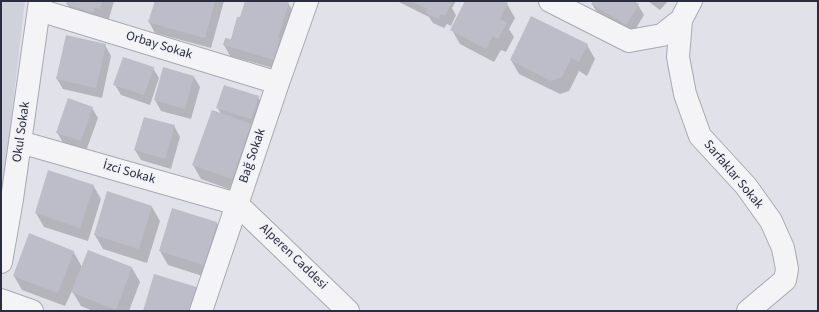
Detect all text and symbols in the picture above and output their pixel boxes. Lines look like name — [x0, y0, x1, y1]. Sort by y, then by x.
street label: Orbay Sokak — [124, 29, 194, 63]
street label: Okul Sokak — [10, 101, 34, 163]
street label: Bağ Sokak — [236, 127, 270, 185]
street label: Sarfaklar Sokak — [700, 138, 766, 212]
street label: İzci Sokak — [101, 158, 157, 188]
street label: Alperen Caddesi — [256, 221, 330, 293]

